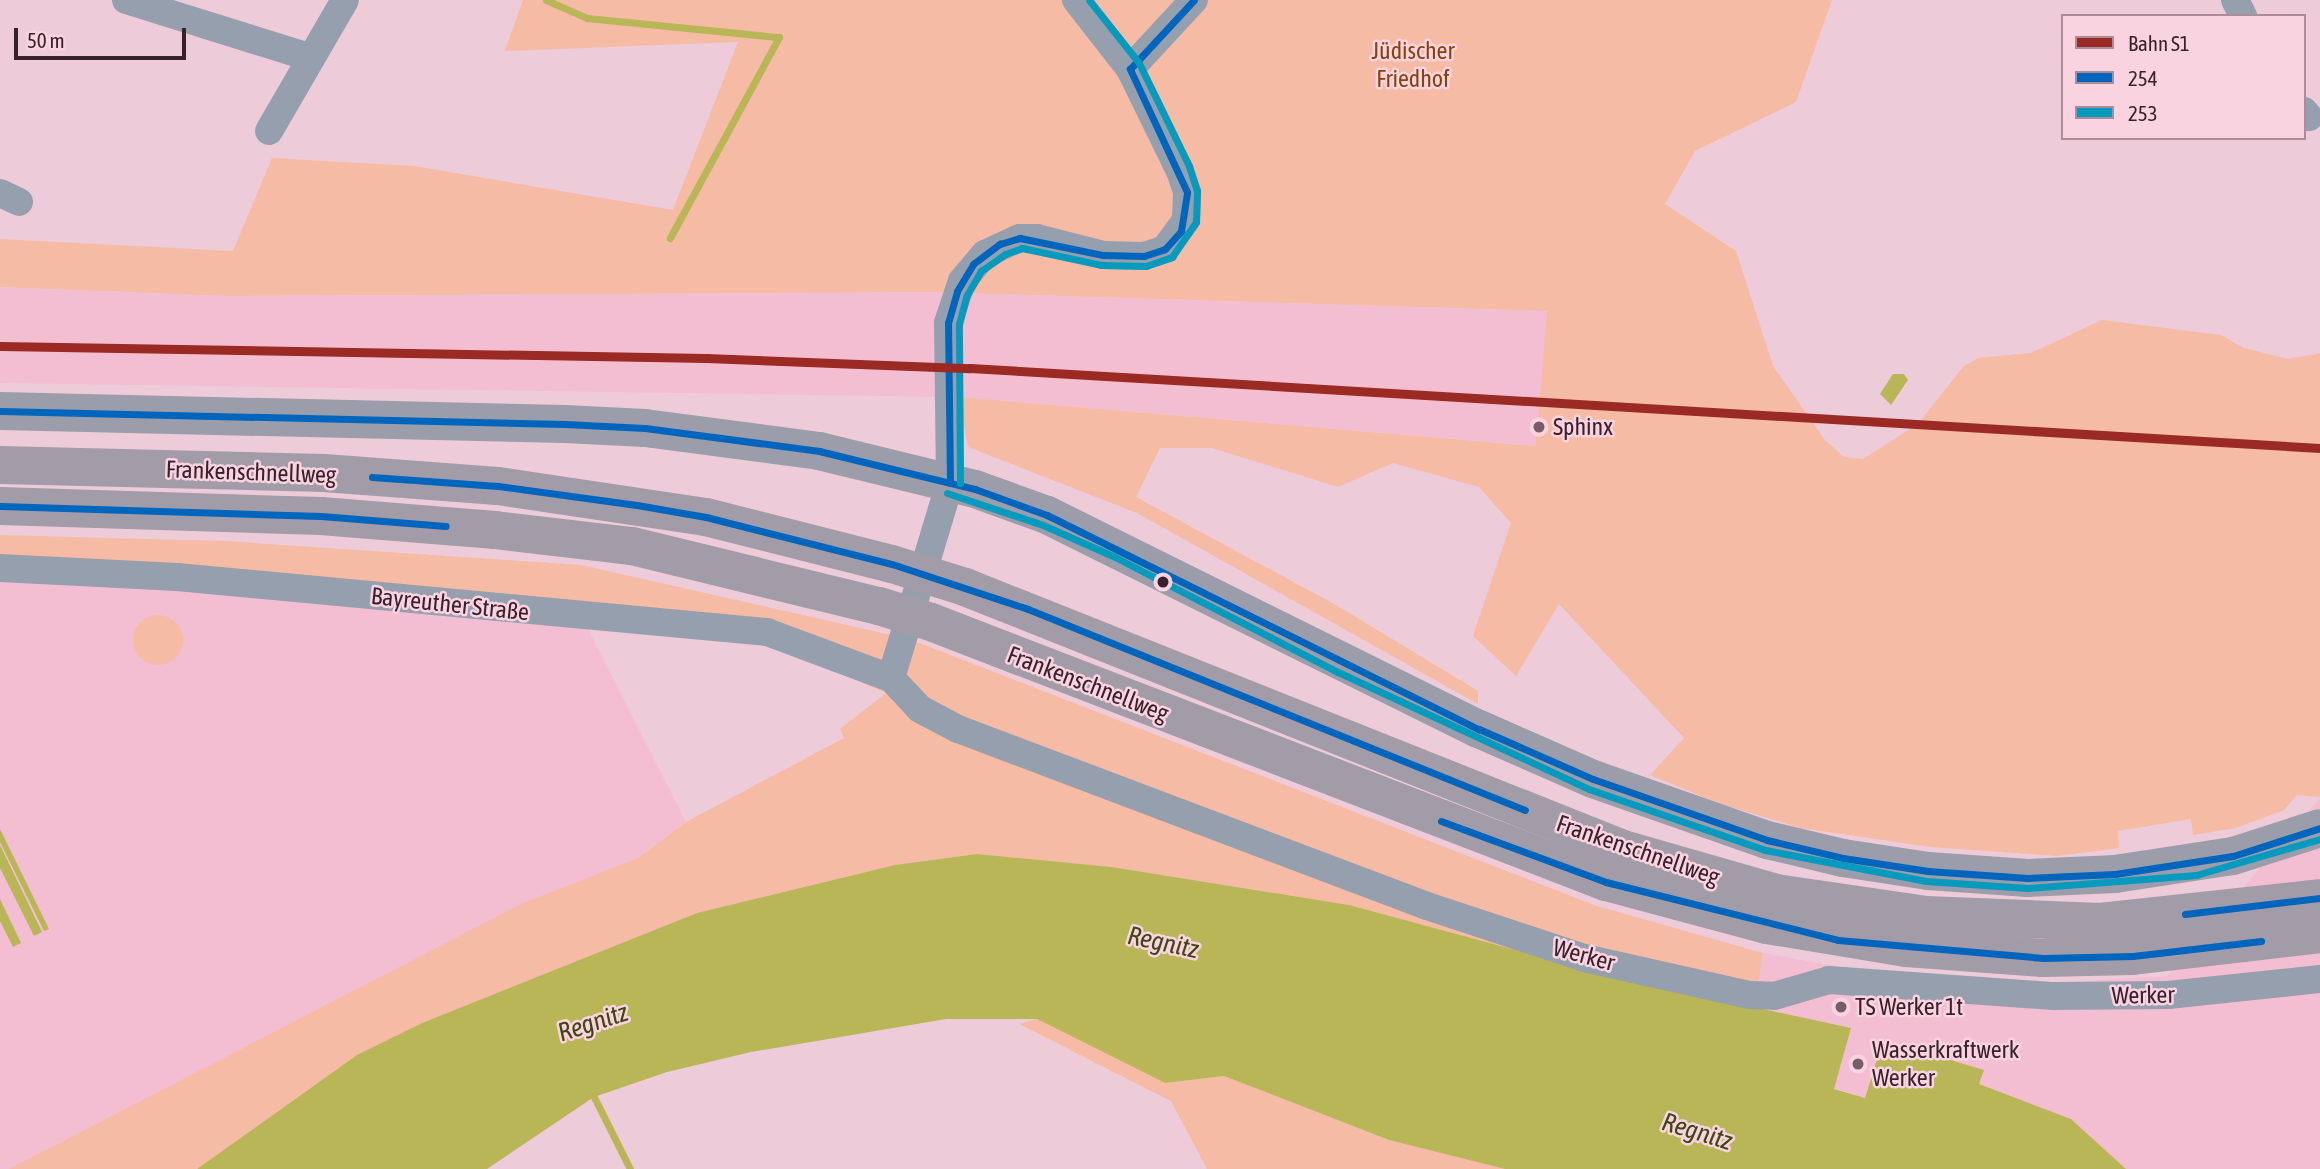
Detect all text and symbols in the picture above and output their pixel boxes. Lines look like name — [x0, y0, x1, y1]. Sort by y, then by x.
scale bar — [18, 14, 189, 58]
legend — [2061, 14, 2306, 140]
text: 50 m — [27, 28, 65, 52]
text: Bahn S1 — [2128, 31, 2190, 55]
park label: Jüdischer Friedhof — [1371, 37, 1455, 93]
text: 254 — [2128, 66, 2158, 90]
text: 253 — [2128, 101, 2158, 125]
place label: Sphinx — [1553, 413, 1613, 441]
marker: Sphinx — [1531, 419, 1547, 435]
street label: Frankenschnellweg — [165, 455, 337, 489]
unlabelled marker — [1156, 575, 1170, 589]
street label: Bayreuther Straße — [370, 581, 530, 627]
street label: Frankenschnellweg — [1003, 640, 1173, 728]
street label: Frankenschnellweg — [1553, 809, 1723, 891]
water label: Regnitz — [1125, 920, 1201, 966]
street label: Werker — [1550, 933, 1618, 977]
street label: Werker — [2111, 980, 2175, 1010]
place label: TS Werker 1t — [1855, 993, 1963, 1021]
water label: Regnitz — [554, 997, 632, 1049]
marker: TS Werker 1t — [1833, 999, 1849, 1015]
place label: Wasserkraftwerk Werker — [1872, 1036, 2019, 1092]
marker: Wasserkraftwerk Werker — [1850, 1056, 1866, 1072]
water label: Regnitz — [1658, 1107, 1736, 1157]

